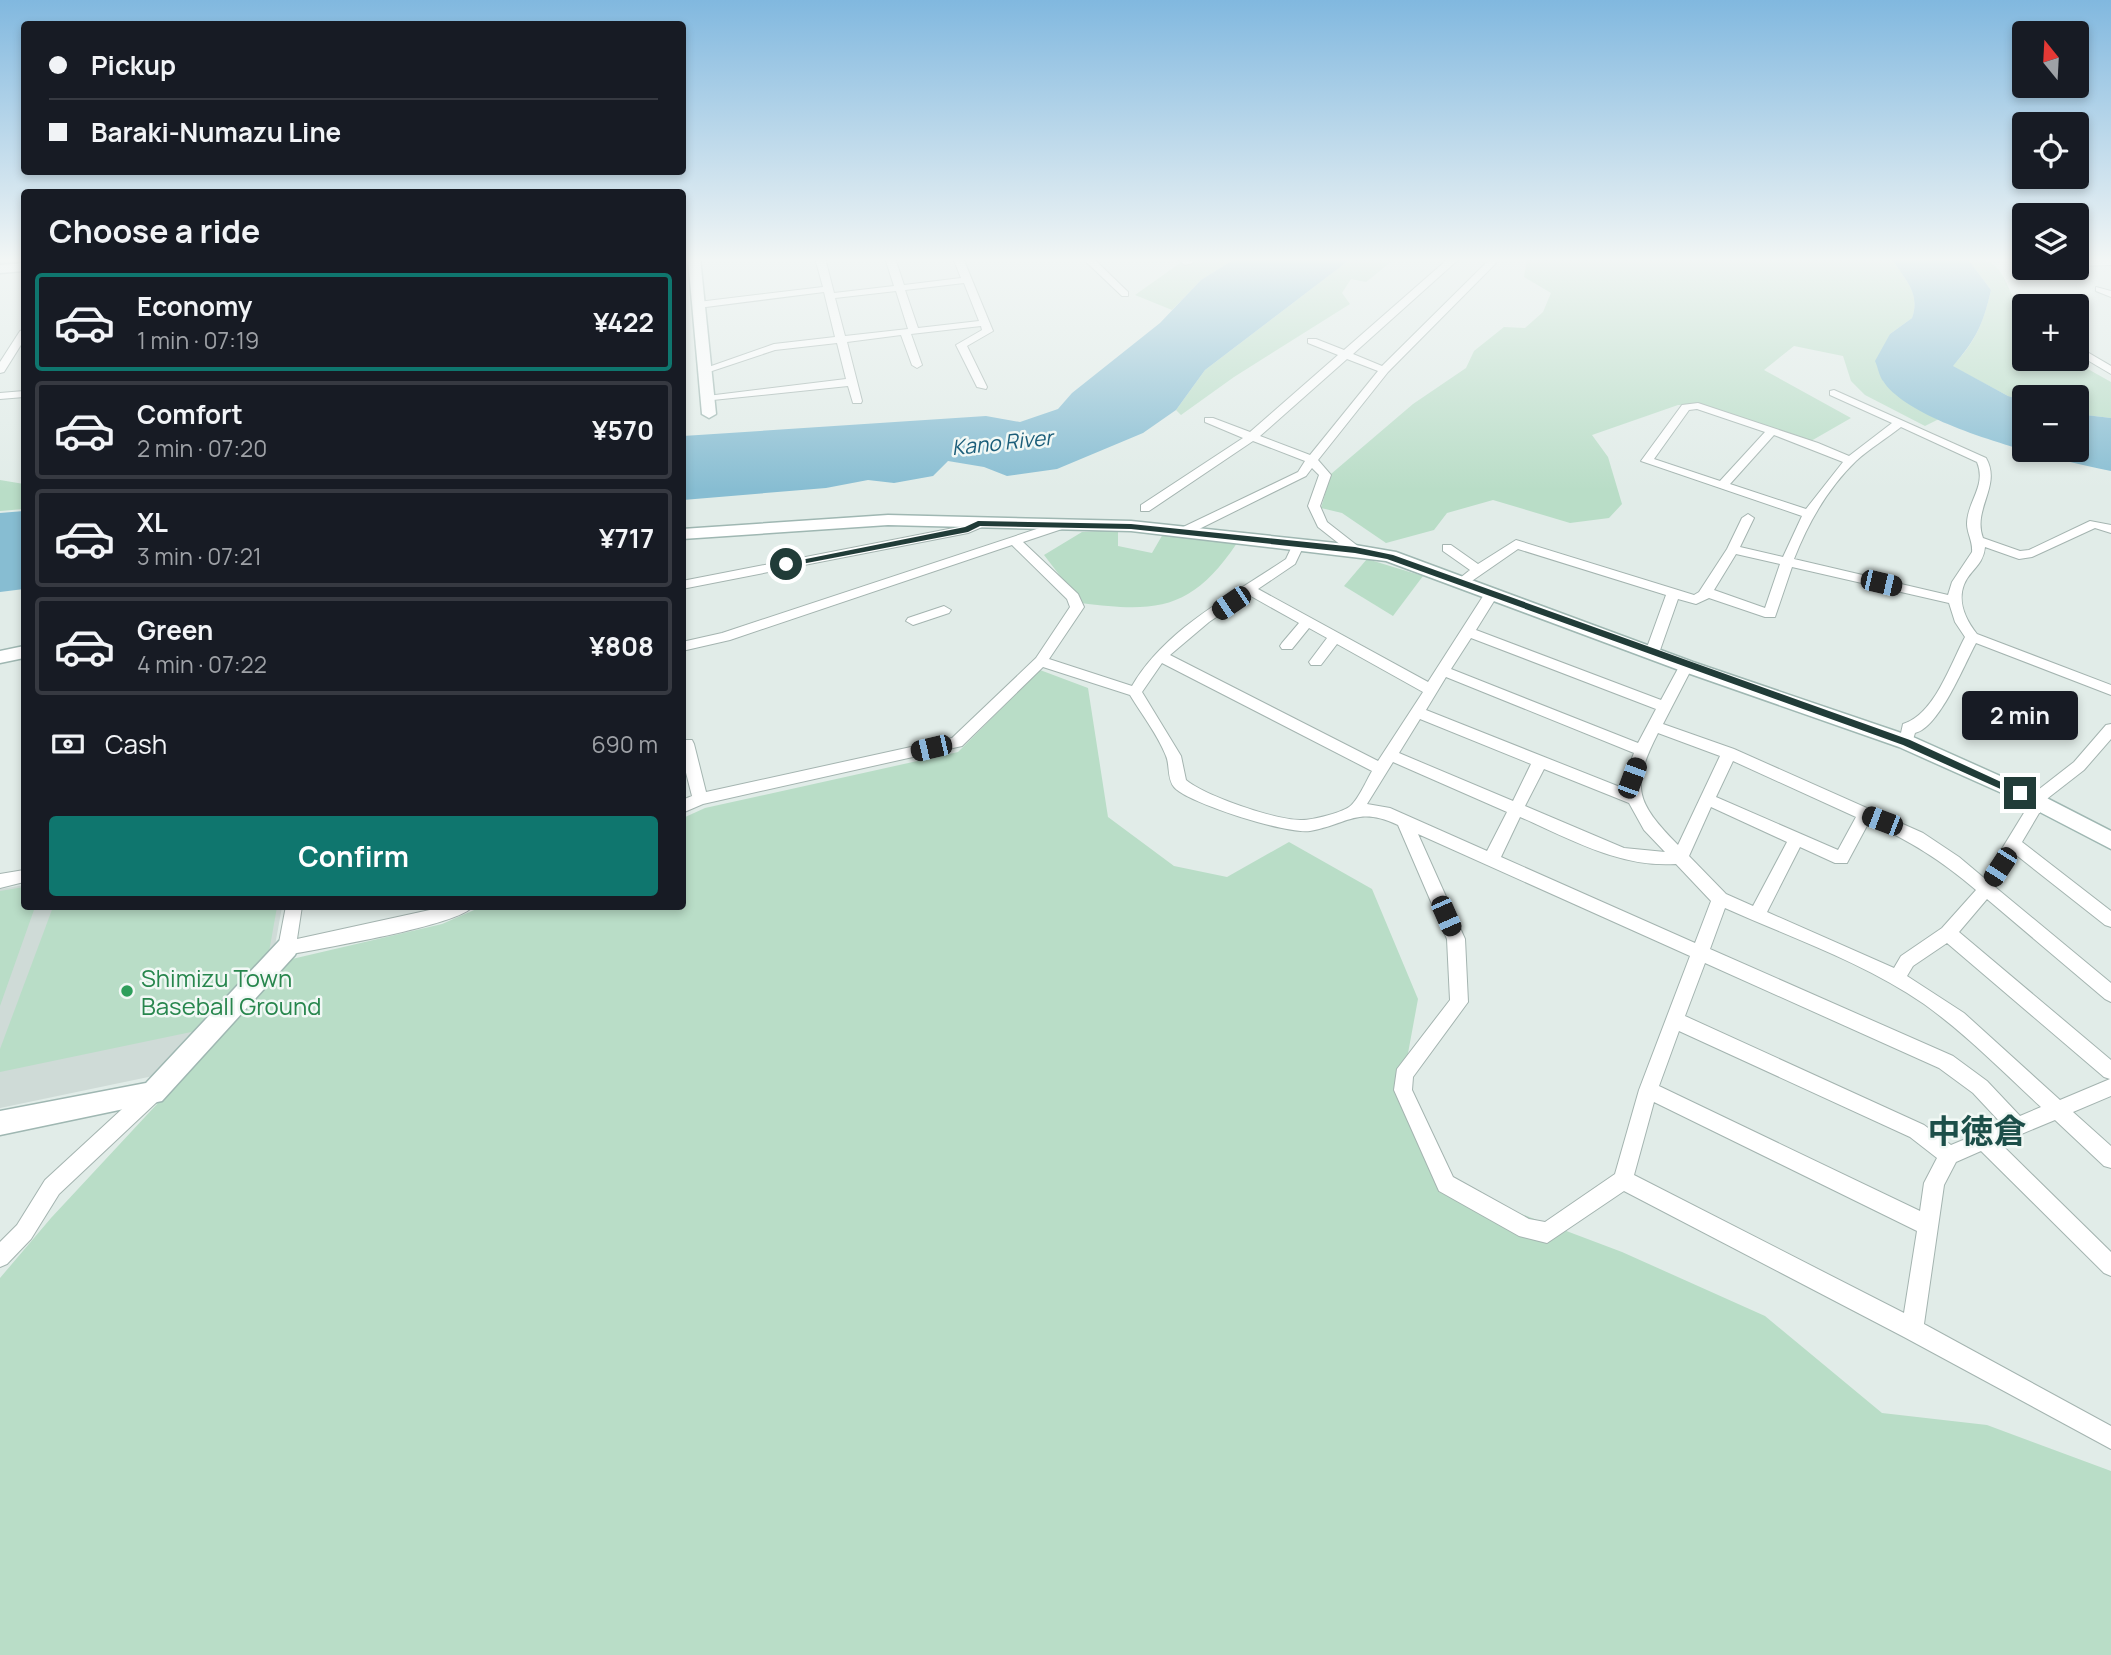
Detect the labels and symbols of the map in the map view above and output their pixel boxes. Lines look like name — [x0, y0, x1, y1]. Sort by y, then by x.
north arrow — [2012, 21, 2090, 98]
water label: Kano River — [950, 423, 1056, 461]
route start — [770, 548, 802, 580]
car — [1859, 568, 1904, 598]
car — [1208, 583, 1255, 623]
callout: 2 min — [1962, 692, 2078, 740]
car — [909, 733, 954, 763]
car — [1615, 755, 1650, 801]
route end — [2004, 777, 2036, 809]
car — [1859, 804, 1906, 838]
car — [1980, 844, 2021, 890]
car — [1428, 893, 1465, 939]
place label: Shimizu Town Baseball Ground — [141, 961, 321, 1022]
marker: Shimizu Town Baseball Ground — [119, 983, 135, 999]
district label: 中徳倉 — [1928, 1108, 2027, 1153]

